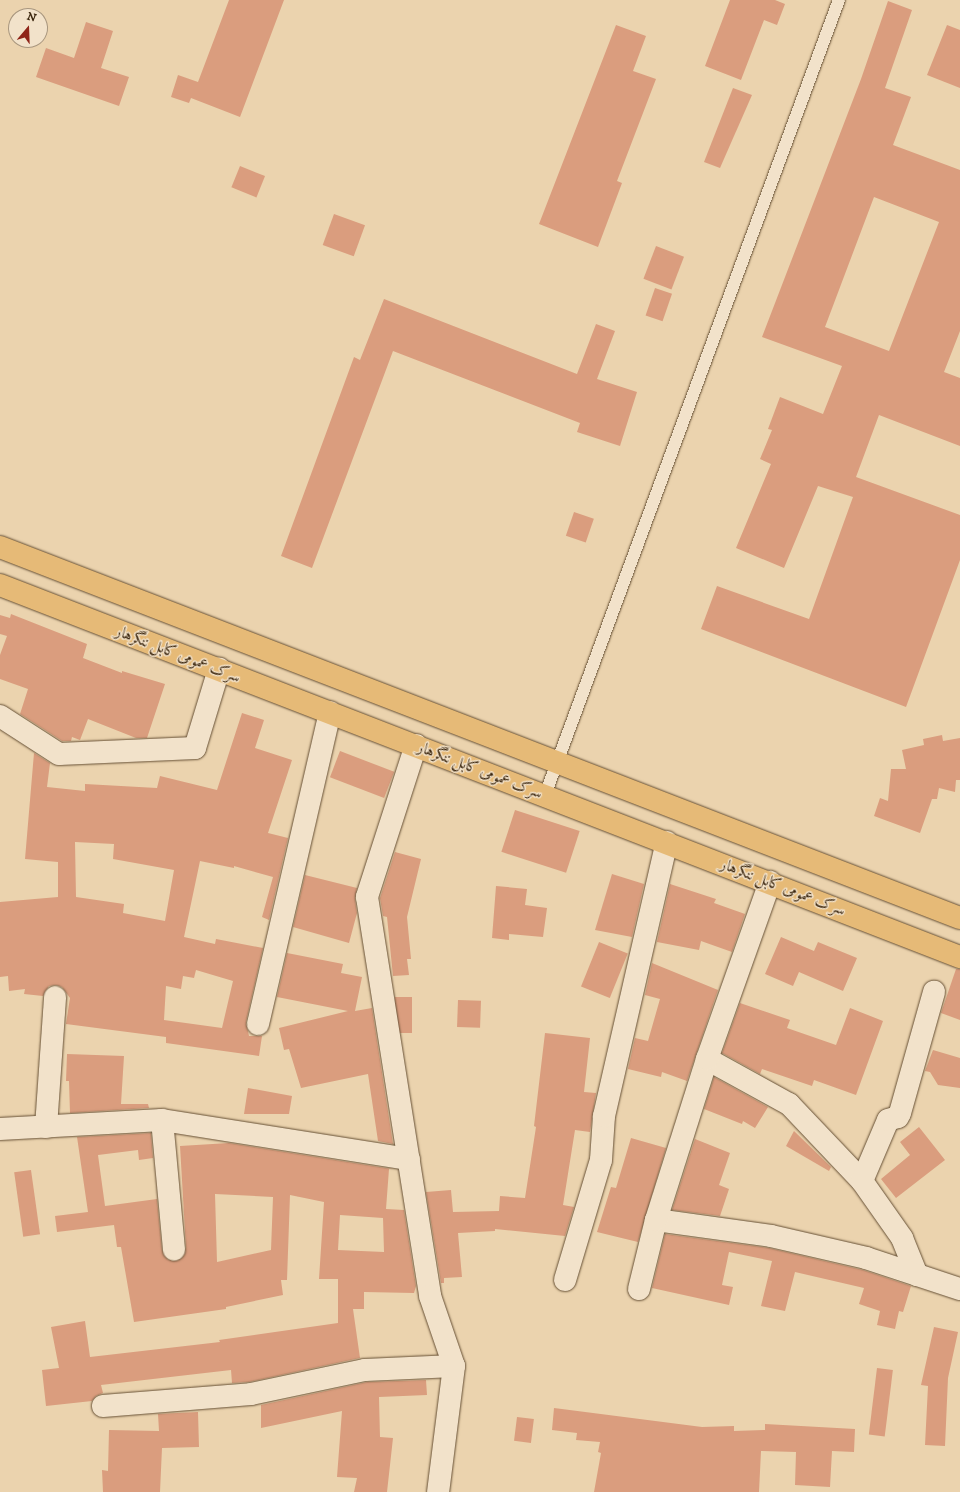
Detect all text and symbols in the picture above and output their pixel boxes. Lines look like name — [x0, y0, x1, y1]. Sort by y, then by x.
north arrow — [8, 8, 48, 48]
text: N — [25, 10, 38, 26]
street label: سرک عمومی کابل ننگرهار — [113, 621, 243, 687]
street label: سرک عمومی کابل ننگرهار — [415, 737, 545, 803]
street label: سرک عمومی کابل ننگرهار — [718, 854, 848, 920]

